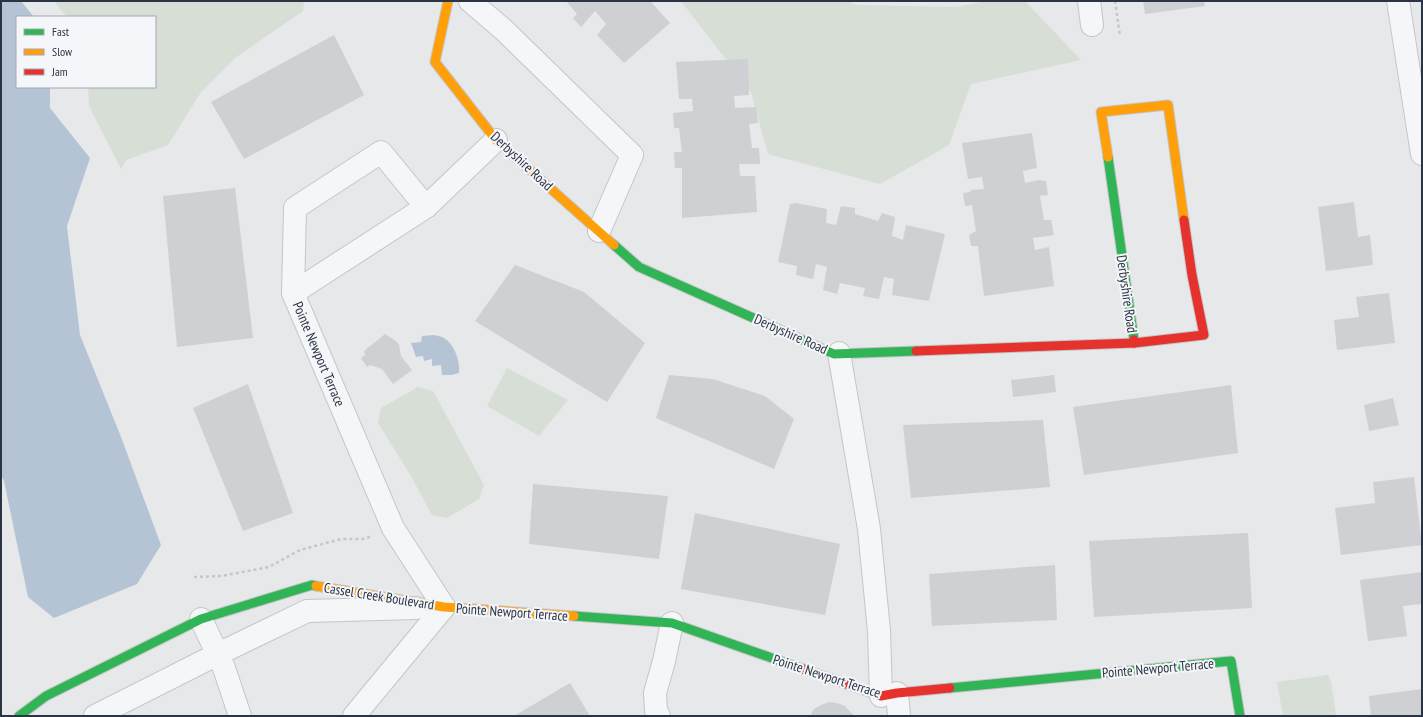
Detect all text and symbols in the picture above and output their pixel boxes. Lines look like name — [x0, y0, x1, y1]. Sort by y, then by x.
legend — [16, 16, 156, 88]
text: Fast — [52, 24, 70, 39]
text: Slow — [52, 44, 73, 59]
text: Jam — [51, 64, 68, 79]
street label: Derbyshire Road — [487, 128, 557, 194]
street label: Derbyshire Road — [1113, 254, 1141, 334]
street label: Pointe Newport Terrace — [289, 299, 349, 409]
street label: Derbyshire Road — [751, 310, 831, 358]
street label: Cassel Creek Boulevard — [323, 578, 435, 614]
street label: Pointe Newport Terrace — [455, 599, 569, 625]
street label: Pointe Newport Terrace — [771, 650, 883, 702]
street label: Pointe Newport Terrace — [1101, 654, 1215, 682]

